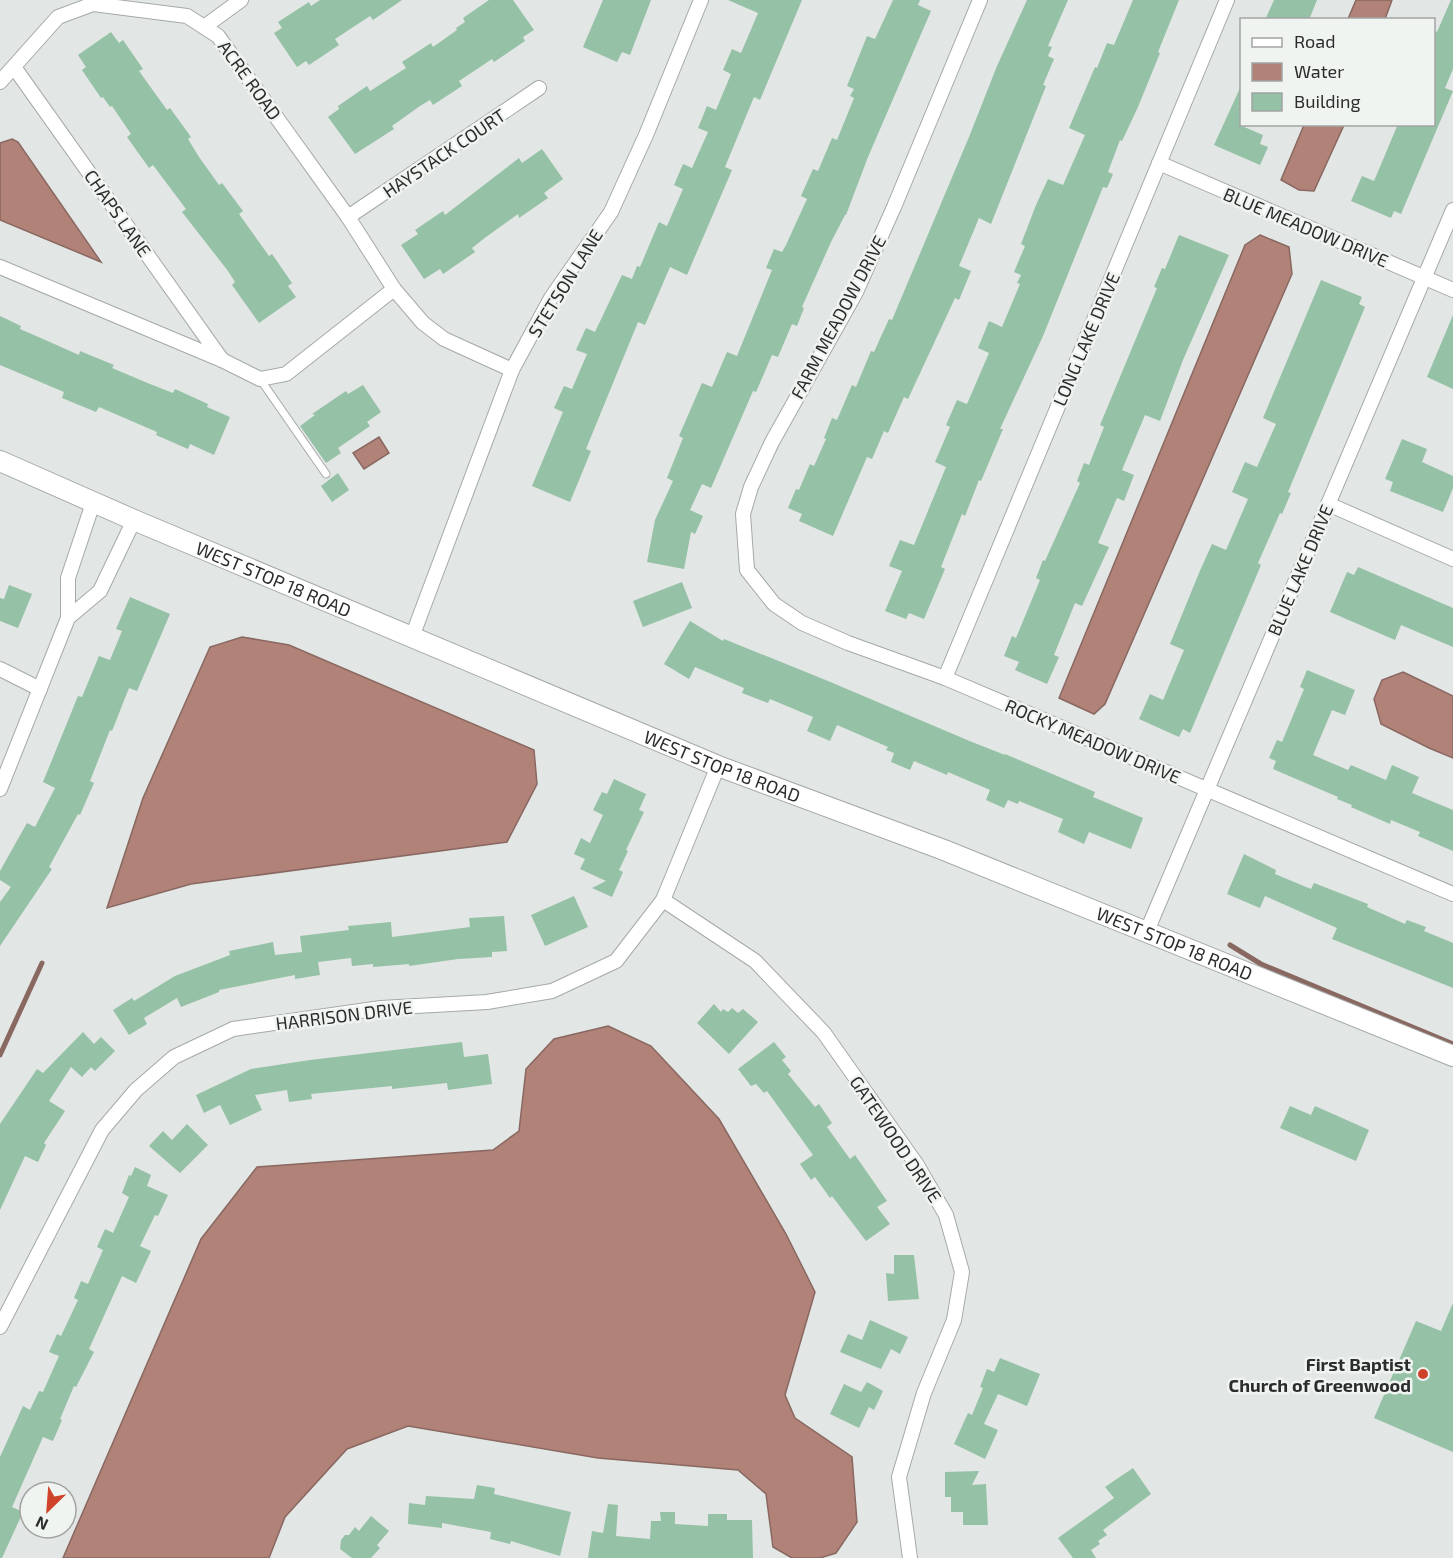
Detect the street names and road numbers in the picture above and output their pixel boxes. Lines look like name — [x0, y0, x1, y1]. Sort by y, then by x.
street label: ACRE ROAD — [214, 36, 286, 124]
street label: HAYSTACK COURT — [378, 104, 510, 202]
street label: CHAPS LANE — [80, 165, 156, 261]
street label: BLUE MEADOW DRIVE — [1220, 182, 1392, 272]
street label: STETSON LANE — [523, 225, 607, 341]
street label: FARM MEADOW DRIVE — [786, 232, 890, 402]
street label: LONG LAKE DRIVE — [1048, 269, 1124, 409]
street label: BLUE LAKE DRIVE — [1263, 501, 1337, 639]
street label: WEST STOP 18 ROAD — [193, 536, 355, 621]
street label: ROCKY MEADOW DRIVE — [1002, 694, 1184, 788]
street label: WEST STOP 18 ROAD — [641, 725, 803, 807]
street label: WEST STOP 18 ROAD — [1093, 902, 1256, 985]
street label: HARRISON DRIVE — [274, 996, 414, 1034]
street label: GATEWOOD DRIVE — [846, 1072, 946, 1206]

